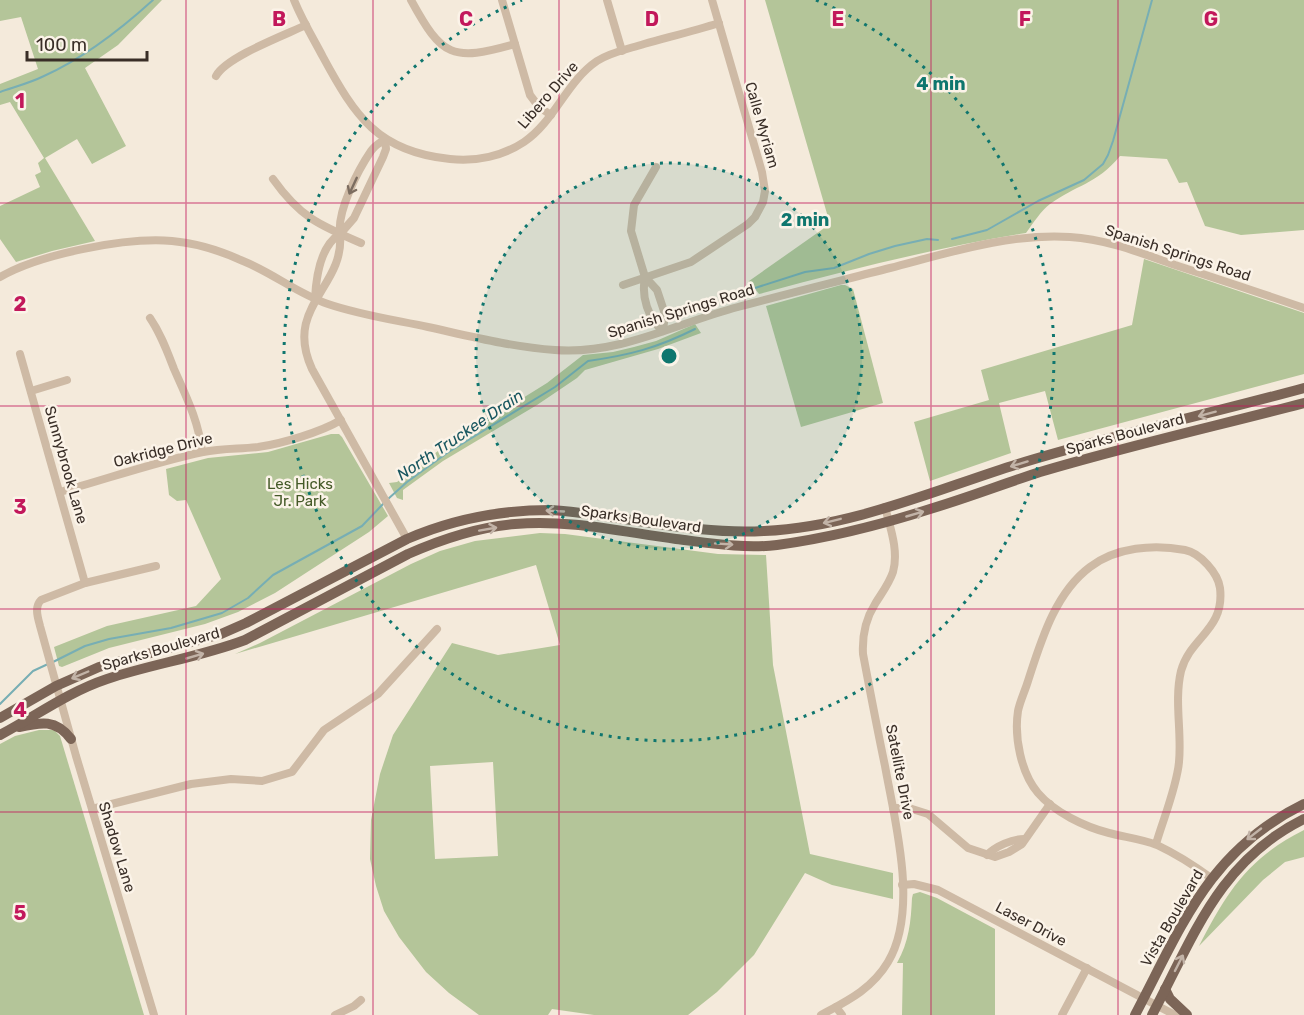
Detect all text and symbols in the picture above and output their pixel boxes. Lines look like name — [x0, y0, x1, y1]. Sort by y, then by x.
text: B — [272, 7, 286, 31]
text: C — [459, 7, 473, 31]
text: D — [645, 7, 659, 31]
text: E — [832, 7, 844, 31]
text: F — [1019, 7, 1031, 31]
text: G — [1204, 7, 1218, 31]
scale bar — [27, 24, 147, 62]
text: 100 m — [36, 34, 87, 56]
street label: Libero Drive — [514, 58, 582, 132]
text: 4 min — [916, 73, 966, 95]
street label: Calle Myriam — [741, 80, 783, 170]
text: 1 — [15, 89, 25, 113]
one-way arrow — [347, 177, 358, 195]
text: 2 min — [781, 209, 829, 231]
street label: Spanish Springs Road — [1103, 221, 1253, 285]
street label: Spanish Springs Road — [606, 280, 756, 342]
text: 2 — [14, 292, 27, 316]
centre of rings — [659, 346, 679, 366]
water label: North Truckee Drain — [393, 386, 527, 484]
street label: Sunnybrook Lane — [41, 404, 91, 526]
one-way arrow — [1198, 408, 1217, 420]
street label: Sparks Boulevard — [1064, 410, 1186, 458]
street label: Oakridge Drive — [112, 429, 214, 471]
one-way arrow — [1010, 460, 1029, 471]
park label: Les Hicks Jr. Park — [267, 475, 333, 510]
text: 3 — [13, 495, 27, 519]
street label: Sparks Boulevard — [580, 502, 702, 536]
one-way arrow — [546, 505, 566, 516]
one-way arrow — [905, 508, 924, 519]
one-way arrow — [823, 516, 842, 528]
one-way arrow — [478, 523, 498, 534]
one-way arrow — [713, 539, 733, 550]
street label: Sparks Boulevard — [100, 624, 222, 674]
one-way arrow — [185, 650, 204, 661]
one-way arrow — [71, 670, 90, 681]
text: 4 — [13, 698, 27, 722]
street label: Satellite Drive — [882, 723, 918, 821]
street label: Shadow Lane — [95, 800, 139, 894]
one-way arrow — [1246, 828, 1262, 841]
street label: Vista Boulevard — [1137, 866, 1207, 970]
street label: Laser Drive — [992, 898, 1070, 950]
text: 5 — [14, 901, 27, 925]
one-way arrow — [1173, 955, 1185, 972]

